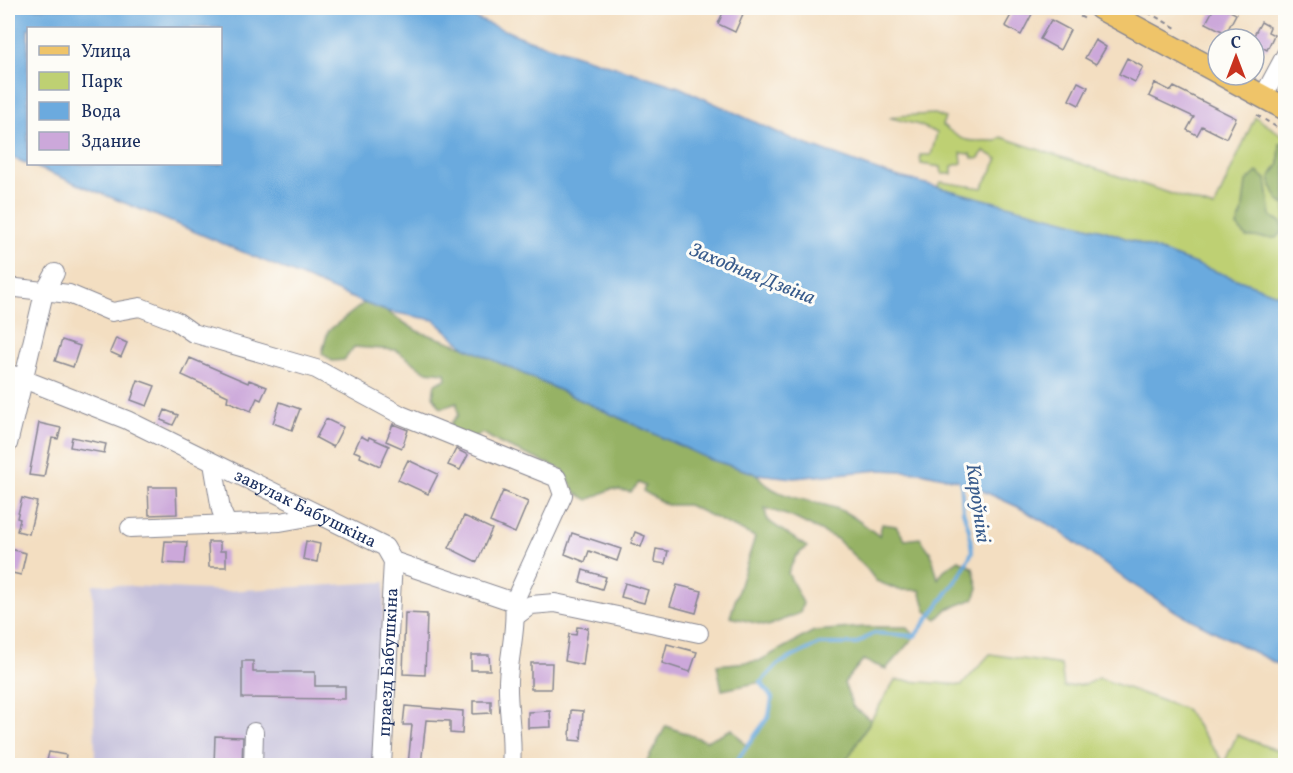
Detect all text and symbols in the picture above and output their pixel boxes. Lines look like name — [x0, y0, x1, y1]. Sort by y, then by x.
legend — [27, 27, 222, 165]
north arrow — [1206, 27, 1266, 87]
text: С — [1231, 33, 1241, 55]
text: Улица — [81, 40, 131, 65]
text: Парк — [81, 70, 123, 95]
text: Вода — [81, 100, 121, 125]
text: Здание — [81, 130, 141, 155]
water label: Заходняя Дзвіна — [684, 237, 819, 313]
water label: Кароўнікі — [958, 462, 997, 546]
street label: завулак Бабушкіна — [230, 464, 380, 555]
street label: праезд Бабушкіна — [373, 587, 406, 737]

